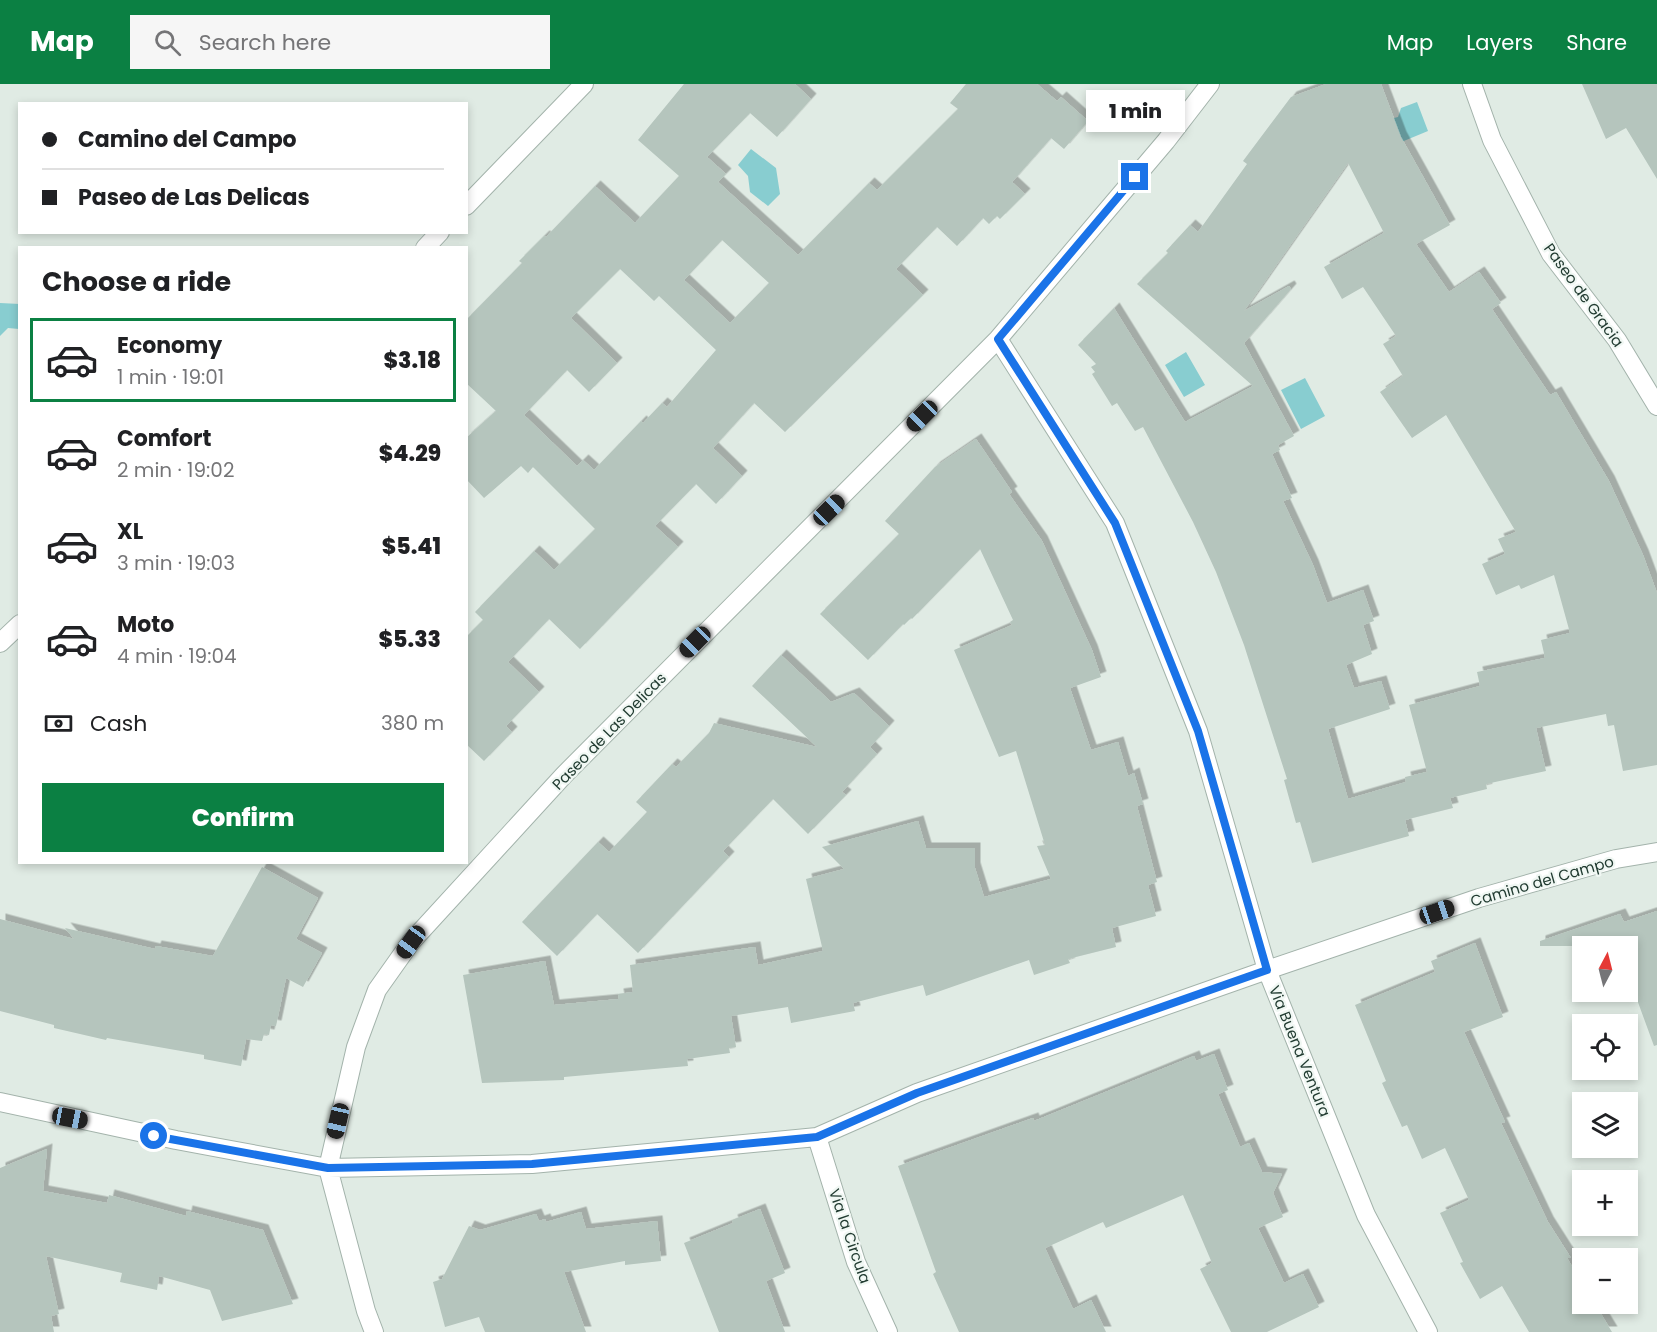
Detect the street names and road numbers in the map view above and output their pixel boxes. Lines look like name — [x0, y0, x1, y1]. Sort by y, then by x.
street label: Paseo de Gracia — [1539, 239, 1629, 351]
street label: Paseo de Las Delicas — [547, 668, 671, 794]
street label: Camino del Campo — [1468, 850, 1616, 912]
street label: Via Buena Ventura — [1264, 982, 1336, 1120]
street label: Via la Circula — [824, 1186, 876, 1286]

